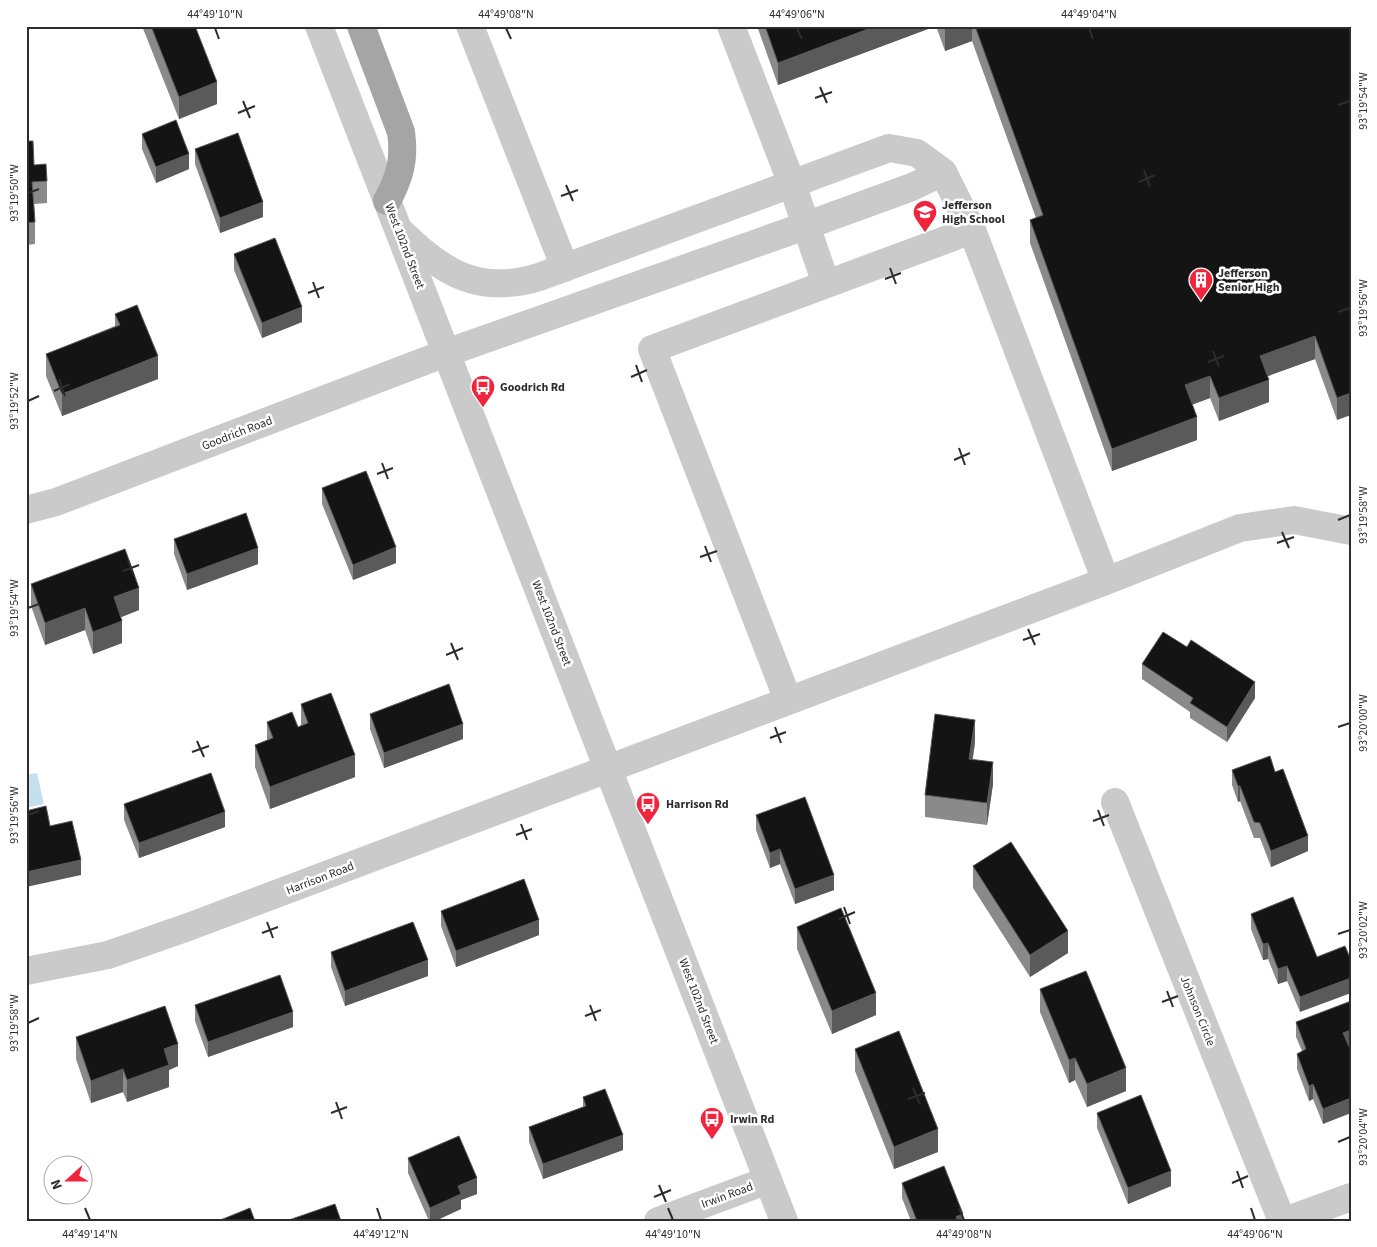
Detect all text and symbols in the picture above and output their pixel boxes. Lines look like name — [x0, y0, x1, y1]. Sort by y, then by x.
text: 44°49'10"N — [187, 6, 243, 23]
text: 44°49'08"N — [478, 6, 534, 23]
text: 44°49'06"N — [769, 6, 825, 23]
text: 44°49'04"N — [1061, 6, 1117, 23]
text: 93°19'54"W — [1355, 72, 1372, 130]
text: 93°19'50"W — [6, 164, 23, 222]
place label: Jefferson High School — [942, 197, 1006, 228]
school or university icon: Jefferson High School — [912, 199, 938, 233]
street label: West 102nd Street — [380, 201, 429, 291]
place label: Jefferson Senior High — [1218, 265, 1280, 296]
building icon: Jefferson Senior High — [1188, 267, 1214, 301]
text: 93°19'56"W — [1355, 279, 1372, 337]
text: 93°19'52"W — [6, 372, 23, 430]
bus stop icon: Goodrich Rd — [470, 374, 496, 408]
place label: Goodrich Rd — [500, 379, 565, 396]
street label: Goodrich Road — [199, 412, 275, 455]
text: 93°19'58"W — [1355, 486, 1372, 544]
street label: West 102nd Street — [527, 578, 576, 668]
text: 93°19'54"W — [6, 579, 23, 637]
text: 93°20'00"W — [1355, 694, 1372, 752]
text: 93°19'56"W — [6, 786, 23, 844]
bus stop icon: Harrison Rd — [635, 791, 661, 825]
place label: Harrison Rd — [666, 796, 729, 813]
street label: Harrison Road — [284, 858, 357, 899]
text: 93°20'02"W — [1355, 901, 1372, 959]
street label: West 102nd Street — [674, 956, 723, 1046]
street label: Johnson Circle — [1176, 974, 1219, 1049]
text: 93°19'58"W — [6, 994, 23, 1052]
bus stop icon: Irwin Rd — [699, 1106, 725, 1140]
text: 93°20'04"W — [1355, 1108, 1372, 1166]
place label: Irwin Rd — [730, 1111, 775, 1128]
north arrow — [42, 1154, 92, 1204]
text: N — [46, 1176, 68, 1192]
street label: Irwin Road — [699, 1178, 755, 1213]
text: 44°49'14"N — [62, 1226, 118, 1243]
text: 44°49'12"N — [353, 1226, 409, 1243]
text: 44°49'10"N — [645, 1226, 701, 1243]
text: 44°49'08"N — [936, 1226, 992, 1243]
text: 44°49'06"N — [1227, 1226, 1283, 1243]

